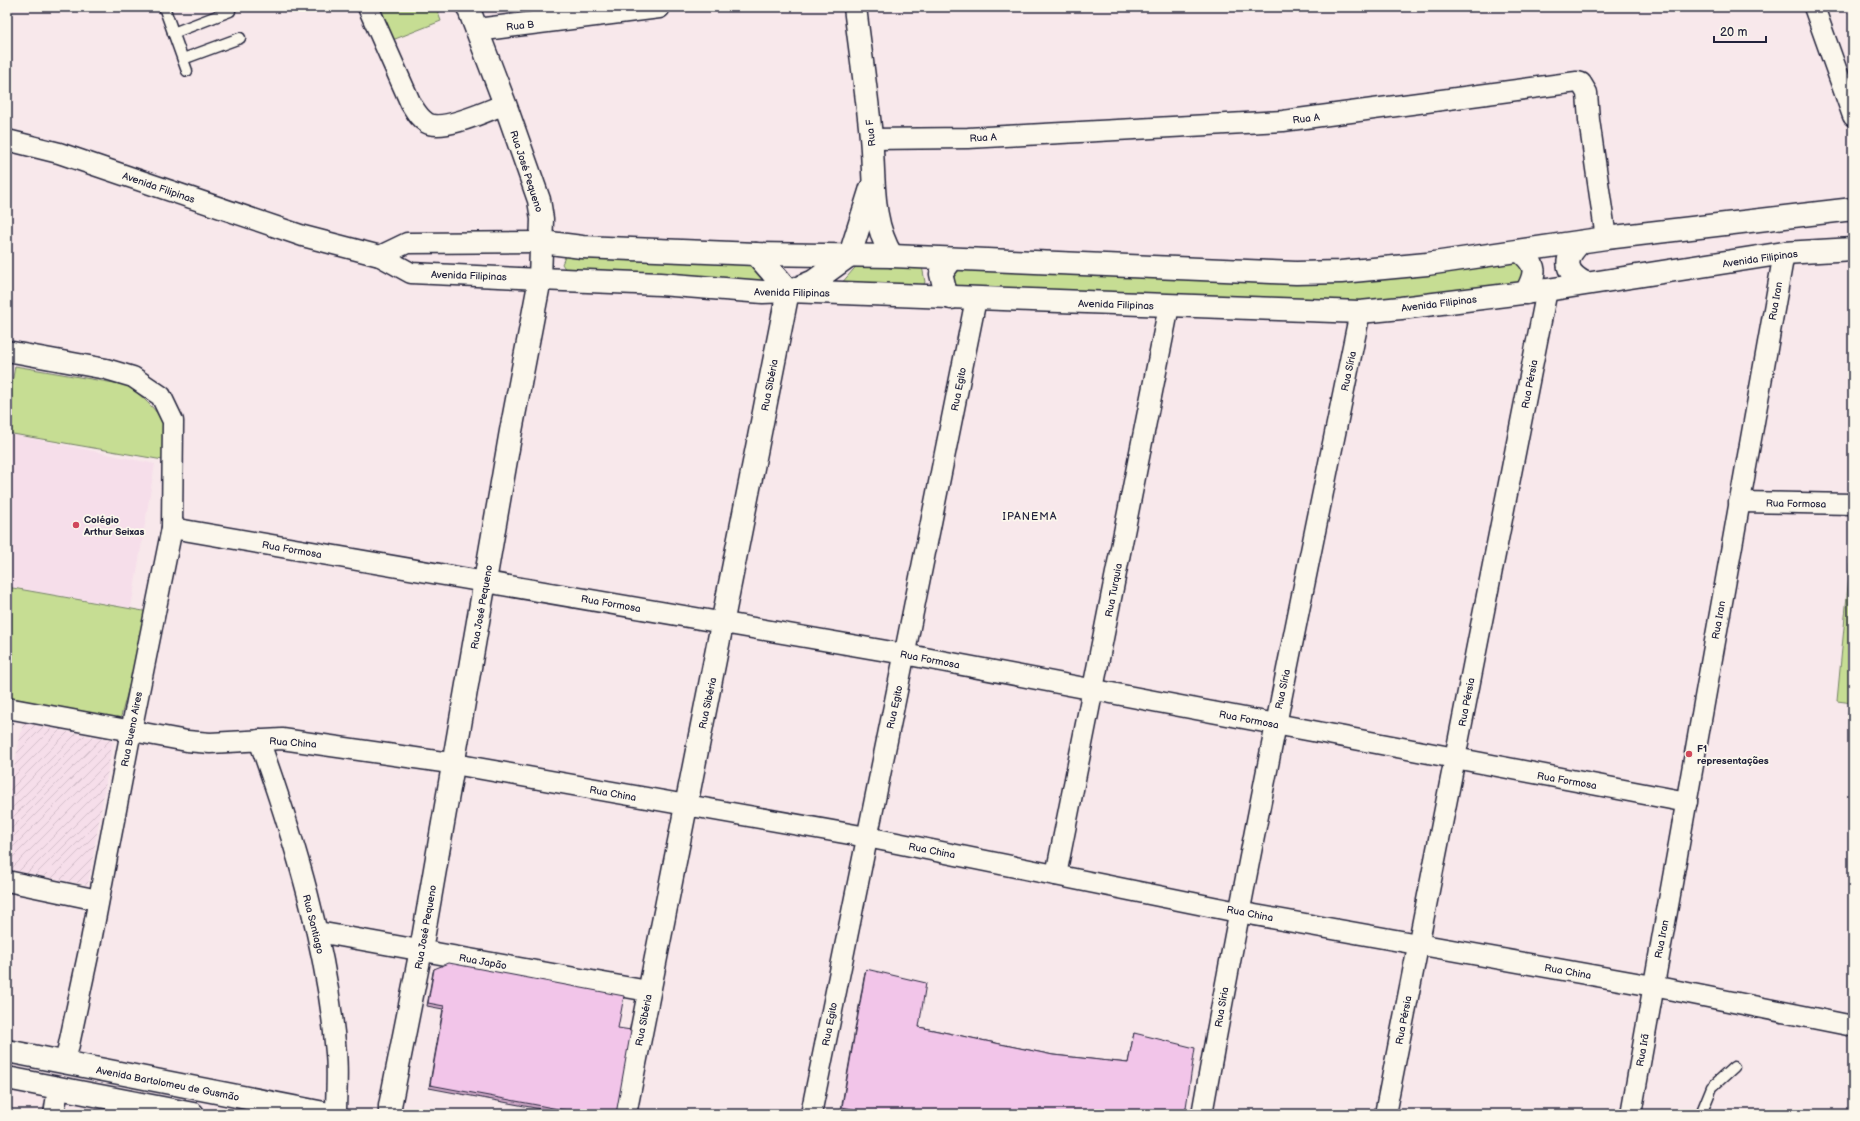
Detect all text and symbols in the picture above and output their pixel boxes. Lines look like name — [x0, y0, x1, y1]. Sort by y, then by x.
scale bar — [1714, 18, 1766, 44]
street label: Rua B — [506, 19, 535, 33]
text: 20 m — [1720, 25, 1747, 40]
street label: Rua A — [1292, 111, 1321, 127]
street label: Rua F — [864, 119, 878, 147]
street label: Rua José Pequeno — [507, 129, 545, 214]
street label: Rua A — [969, 131, 998, 145]
street label: Avenida Filipinas — [121, 170, 197, 206]
street label: Avenida Filipinas — [1722, 248, 1799, 270]
street label: Avenida Filipinas — [431, 269, 507, 283]
street label: Rua Iran — [1767, 281, 1785, 321]
street label: Avenida Filipinas — [754, 286, 830, 300]
street label: Avenida Filipinas — [1401, 293, 1478, 315]
street label: Avenida Filipinas — [1078, 298, 1154, 312]
street label: Rua Síria — [1339, 350, 1359, 392]
street label: Rua Sibéria — [759, 358, 781, 412]
street label: Rua Pérsia — [1519, 358, 1541, 410]
street label: Rua Egito — [949, 366, 969, 412]
street label: Rua Formosa — [1766, 497, 1827, 511]
district label: IPANEMA — [1002, 510, 1058, 523]
place label: Colégio Arthur Seixas — [83, 514, 144, 538]
marker: Colégio Arthur Seixas — [71, 520, 81, 530]
street label: Rua Formosa — [261, 539, 323, 561]
street label: Rua Turquia — [1103, 562, 1125, 618]
street label: Rua José Pequeno — [469, 564, 495, 650]
street label: Rua Formosa — [580, 593, 642, 615]
street label: Rua Iran — [1710, 600, 1728, 640]
street label: Rua Formosa — [899, 648, 961, 672]
street label: Rua Síria — [1273, 668, 1293, 710]
street label: Rua Sibéria — [697, 676, 719, 730]
street label: Rua Pérsia — [1456, 676, 1478, 728]
street label: Rua Egito — [885, 684, 906, 730]
street label: Rua Bueno Aires — [119, 691, 145, 768]
street label: Rua Formosa — [1218, 708, 1280, 732]
street label: Rua China — [269, 735, 317, 751]
place label: F1 representações — [1697, 743, 1769, 767]
marker: F1 representações — [1684, 749, 1694, 759]
street label: Rua Formosa — [1536, 770, 1598, 792]
street label: Rua China — [588, 784, 637, 804]
street label: Rua China — [907, 841, 957, 861]
street label: Rua José Pequeno — [413, 884, 439, 970]
street label: Rua Santiago — [300, 893, 326, 955]
street label: Rua China — [1225, 904, 1275, 924]
street label: Rua Iran — [1652, 919, 1672, 959]
street label: Rua Japão — [458, 952, 508, 972]
street label: Rua China — [1543, 962, 1592, 982]
street label: Rua Síria — [1213, 986, 1232, 1028]
street label: Rua Sibéria — [633, 993, 655, 1047]
street label: Rua Pérsia — [1393, 994, 1415, 1046]
street label: Rua Egito — [820, 1001, 840, 1047]
street label: Rua Irã — [1634, 1032, 1652, 1068]
street label: Avenida Bartolomeu de Gusmão — [95, 1064, 241, 1104]

